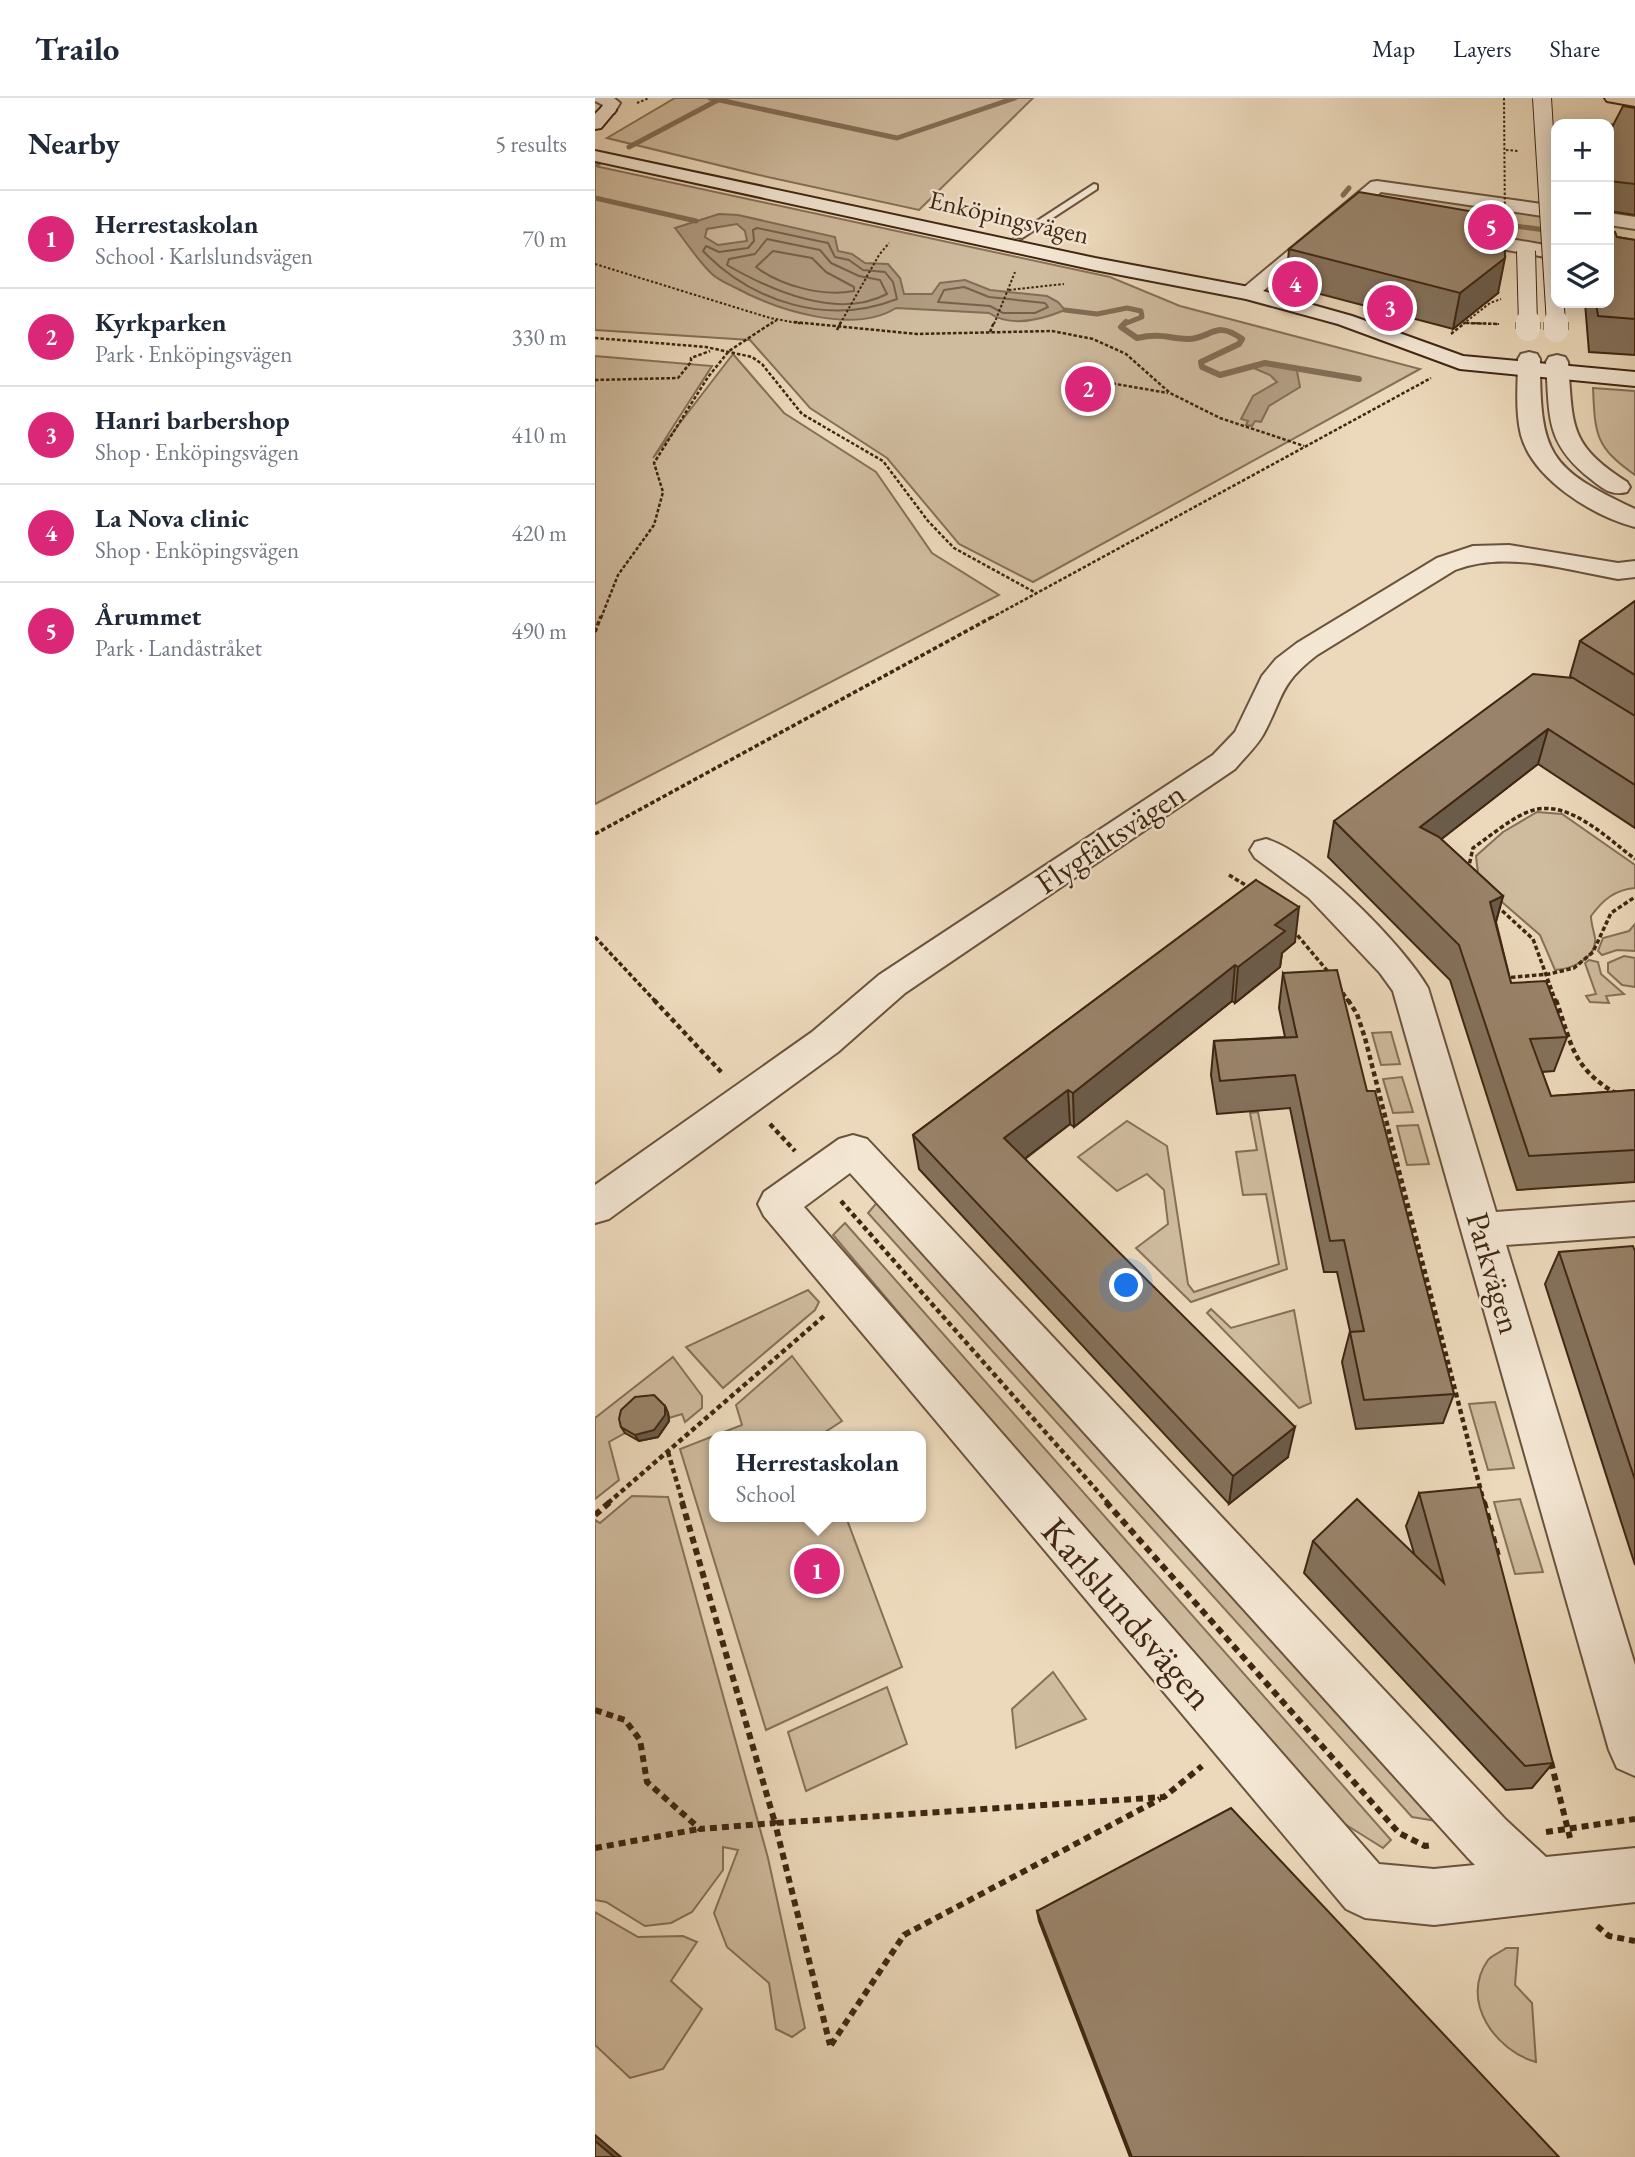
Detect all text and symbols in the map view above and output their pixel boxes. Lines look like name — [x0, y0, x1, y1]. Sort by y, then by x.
text: Trailo — [35, 27, 119, 70]
text: Map — [1372, 33, 1415, 64]
text: Layers — [1453, 33, 1512, 64]
text: Share — [1550, 33, 1600, 64]
map controls — [1551, 119, 1614, 308]
button: + — [1551, 119, 1614, 182]
text: Nearby — [28, 124, 120, 163]
text: 5 results — [495, 129, 567, 159]
street label: Enköpingsvägen — [926, 182, 1093, 252]
button: − — [1551, 182, 1614, 245]
pin: 5 — [1468, 201, 1514, 253]
text: Herrestaskolan — [95, 207, 258, 241]
text: 1 — [45, 224, 57, 254]
text: 70 m — [522, 224, 567, 254]
text: School · Karlslundsvägen — [95, 241, 313, 271]
button: layers — [1551, 245, 1614, 308]
pin: 4 — [1272, 258, 1318, 310]
pin: 3 — [1367, 282, 1413, 334]
text: Kyrkparken — [95, 305, 226, 339]
text: 2 — [45, 322, 57, 352]
text: 330 m — [511, 322, 567, 352]
text: Park · Enköpingsvägen — [95, 339, 292, 369]
pin: 2 — [1065, 363, 1111, 415]
text: Hanri barbershop — [95, 403, 290, 437]
text: 3 — [45, 420, 57, 450]
text: 410 m — [511, 420, 567, 450]
text: Shop · Enköpingsvägen — [95, 437, 299, 467]
text: La Nova clinic — [95, 501, 249, 535]
text: 4 — [45, 518, 57, 548]
text: 420 m — [511, 518, 567, 548]
text: Shop · Enköpingsvägen — [95, 535, 299, 565]
text: Årummet — [95, 599, 201, 633]
text: 5 — [45, 616, 57, 646]
text: 490 m — [511, 616, 567, 646]
text: Park · Landåstråket — [95, 633, 262, 663]
street label: Flygfältsvägen — [1027, 772, 1193, 903]
street label: Parkvägen — [1457, 1208, 1531, 1339]
your location — [1109, 1268, 1143, 1302]
popup — [709, 1431, 926, 1522]
text: Herrestaskolan — [736, 1445, 899, 1479]
text: School — [736, 1479, 796, 1509]
street label: Karlslundsvägen — [1031, 1507, 1225, 1719]
pin: 1 — [794, 1545, 840, 1597]

